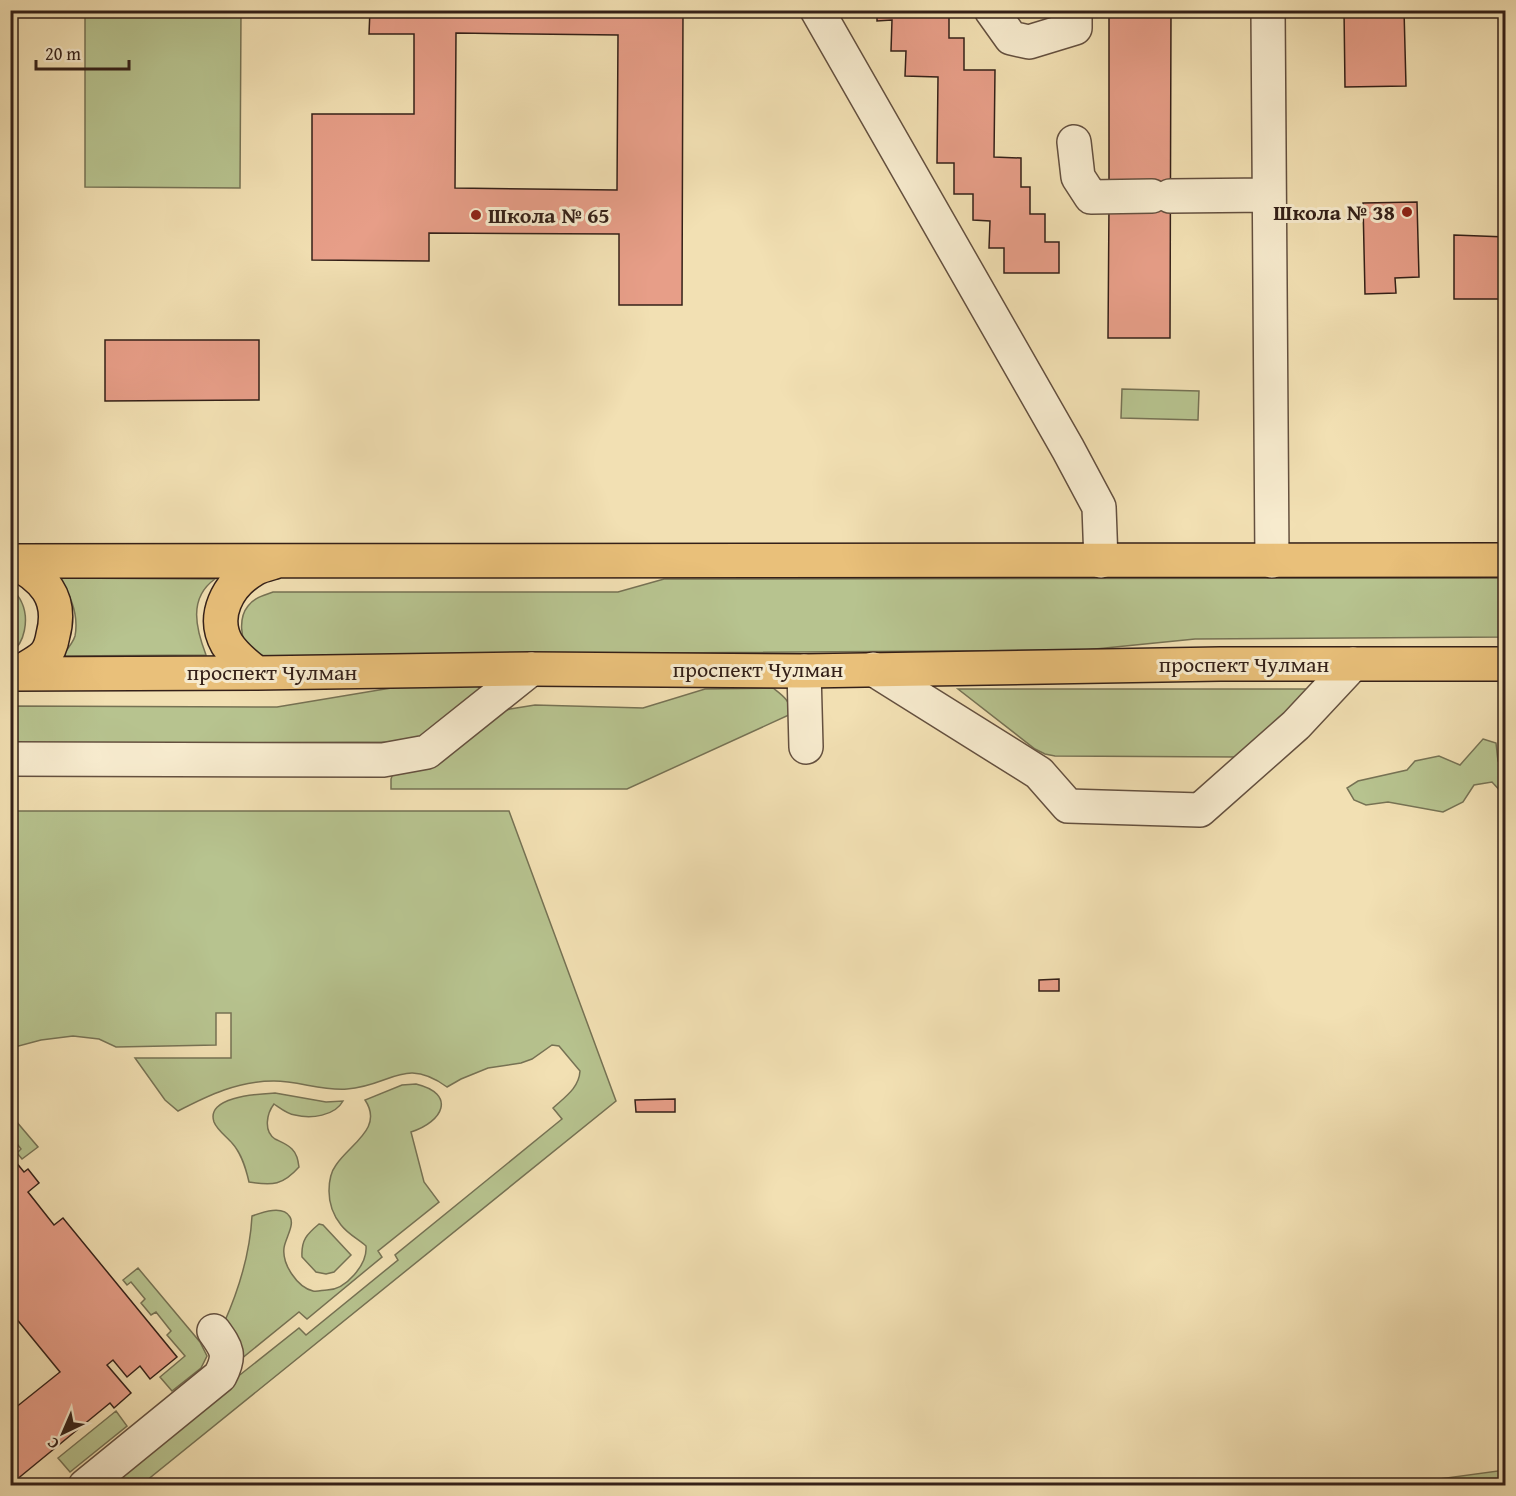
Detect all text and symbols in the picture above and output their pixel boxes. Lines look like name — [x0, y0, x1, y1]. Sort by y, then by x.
scale bar — [36, 33, 129, 71]
text: 20 m — [45, 40, 81, 67]
place label: Школа № 38 — [1273, 196, 1395, 228]
place label: Школа № 65 — [488, 199, 610, 231]
marker: Школа № 38 — [1400, 205, 1414, 219]
marker: Школа № 65 — [469, 208, 483, 222]
street label: проспект Чулман — [1159, 648, 1330, 680]
street label: проспект Чулман — [673, 653, 844, 685]
street label: проспект Чулман — [187, 656, 358, 688]
north arrow — [33, 1403, 93, 1463]
text: С — [41, 1432, 64, 1456]

